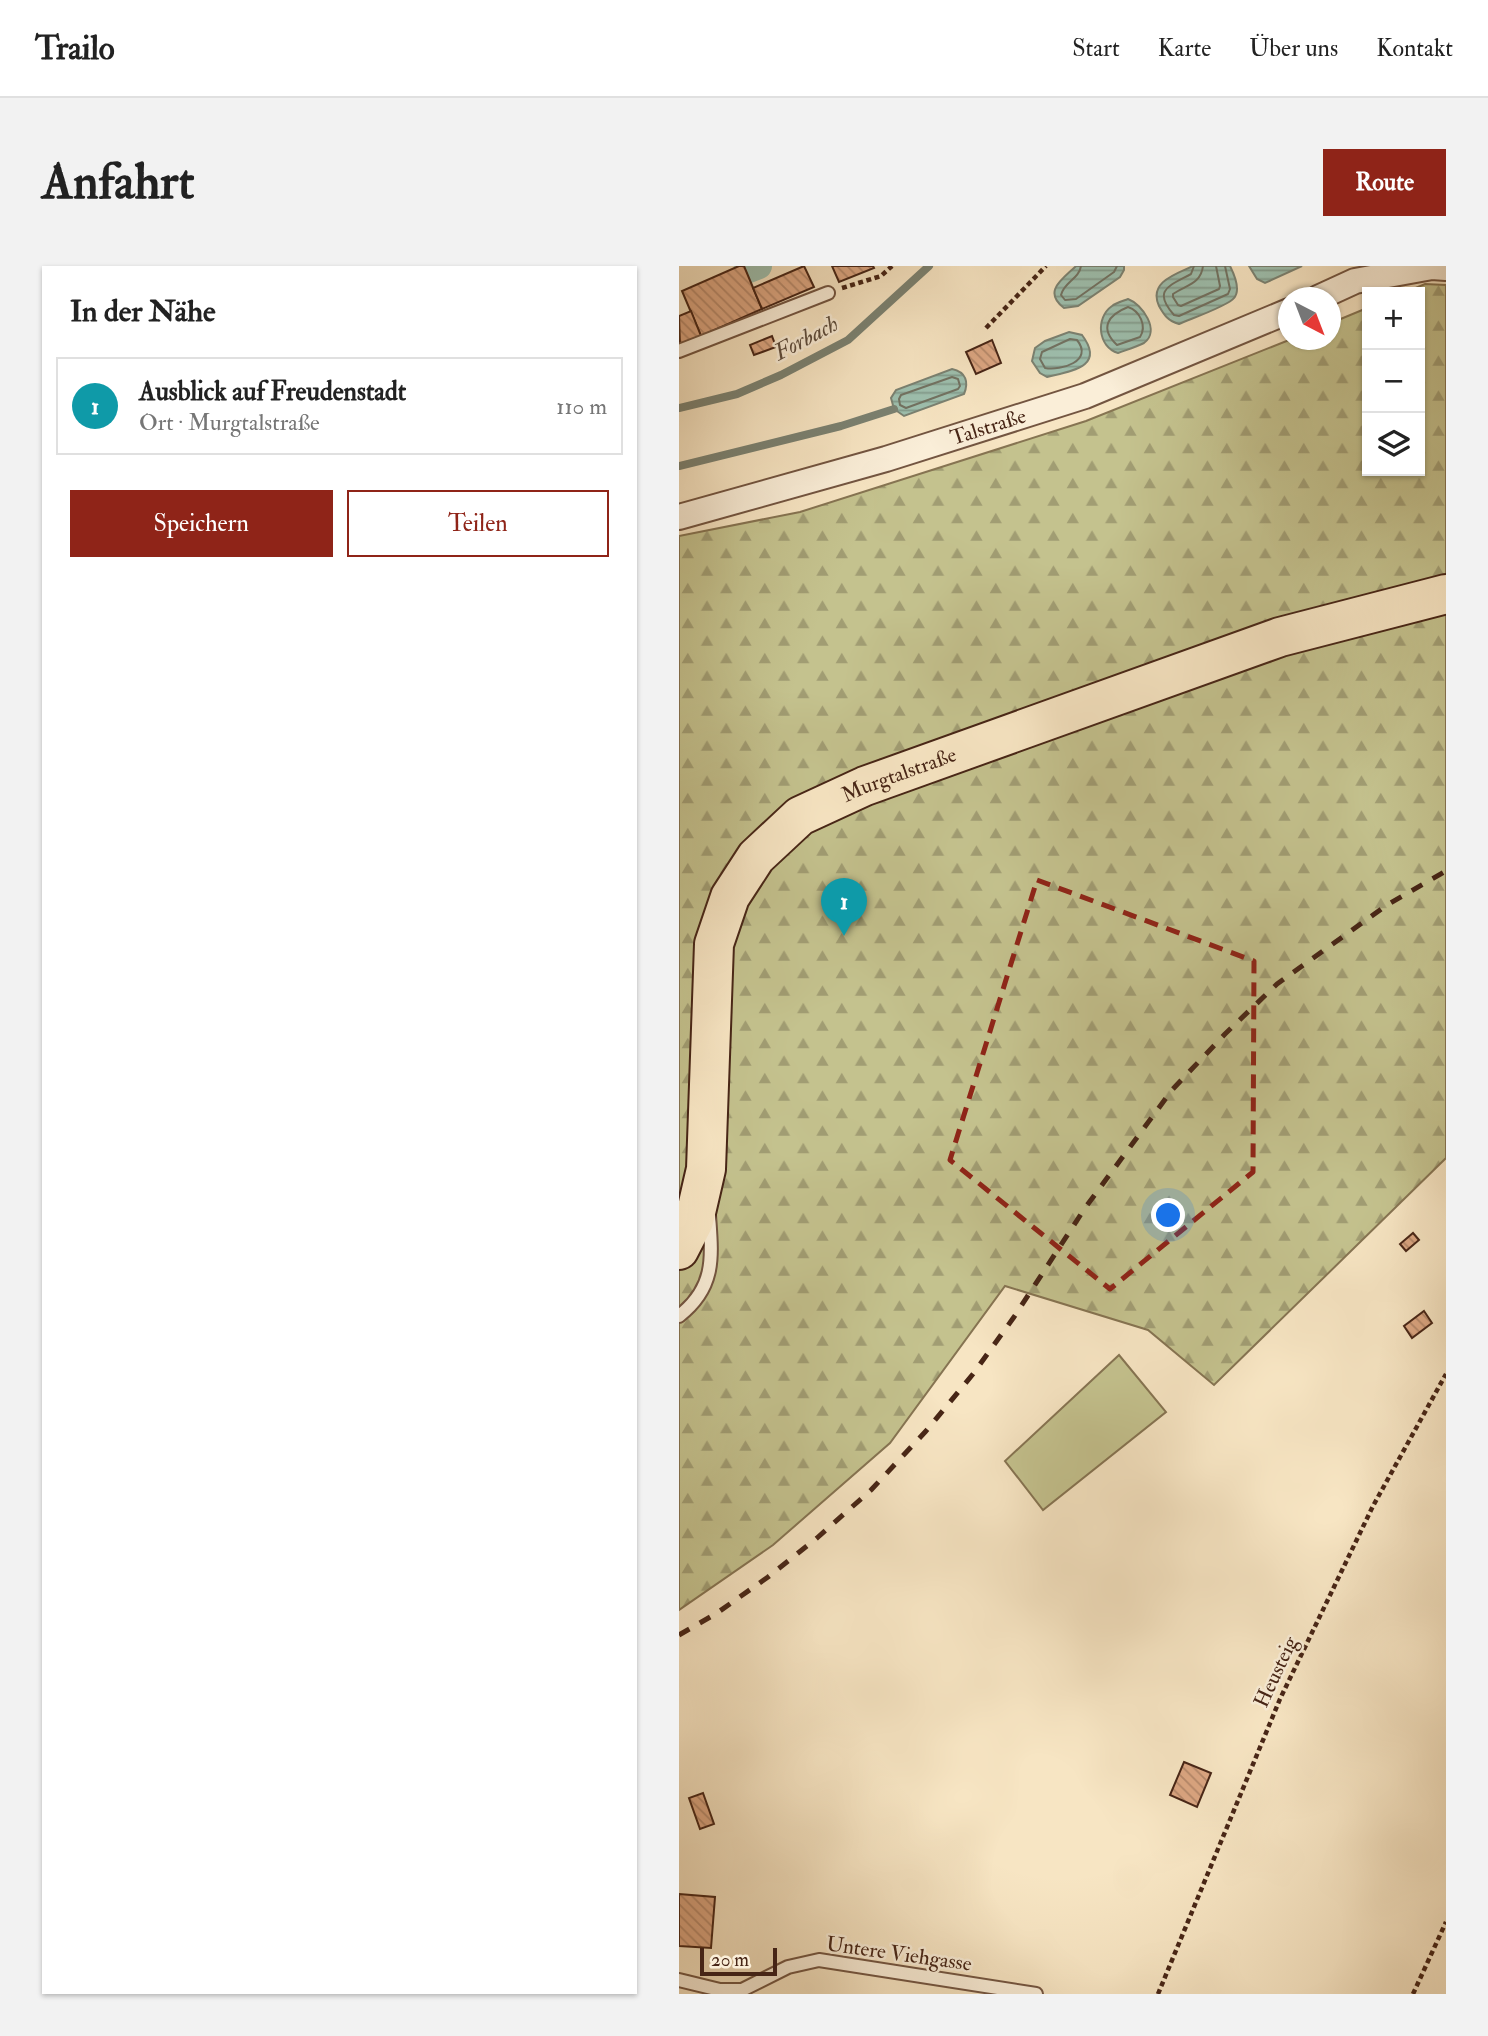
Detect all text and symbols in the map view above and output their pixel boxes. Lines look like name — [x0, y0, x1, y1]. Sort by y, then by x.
text: Trailo — [35, 28, 115, 69]
text: Start — [1072, 33, 1120, 64]
text: Karte — [1158, 33, 1211, 64]
text: Über uns — [1249, 33, 1338, 64]
text: Kontakt — [1376, 33, 1453, 64]
button: Route — [1323, 149, 1446, 216]
text: Anfahrt — [42, 152, 194, 213]
north arrow — [1278, 287, 1341, 350]
map controls — [1362, 287, 1425, 476]
button: + — [1362, 287, 1425, 350]
text: In der Nähe — [70, 293, 215, 330]
water label: Forbach — [768, 309, 843, 367]
button: − — [1362, 350, 1425, 413]
text: Ausblick auf Freudenstadt — [139, 376, 406, 408]
text: 1 — [91, 392, 99, 421]
text: 110 m — [556, 392, 607, 421]
street label: Talstraße — [947, 402, 1029, 451]
text: Ort · Murgtalstraße — [139, 408, 320, 437]
button: layers — [1362, 413, 1425, 476]
button: Speichern — [70, 490, 333, 557]
button: Teilen — [347, 490, 609, 557]
street label: Murgtalstraße — [837, 741, 960, 809]
pin: 1 — [821, 878, 867, 936]
your location — [1151, 1198, 1185, 1232]
street label: Heusteig — [1248, 1632, 1304, 1712]
street label: Untere Viehgasse — [825, 1930, 974, 1978]
scale bar — [700, 1945, 777, 1977]
text: 20 m — [711, 1948, 749, 1972]

